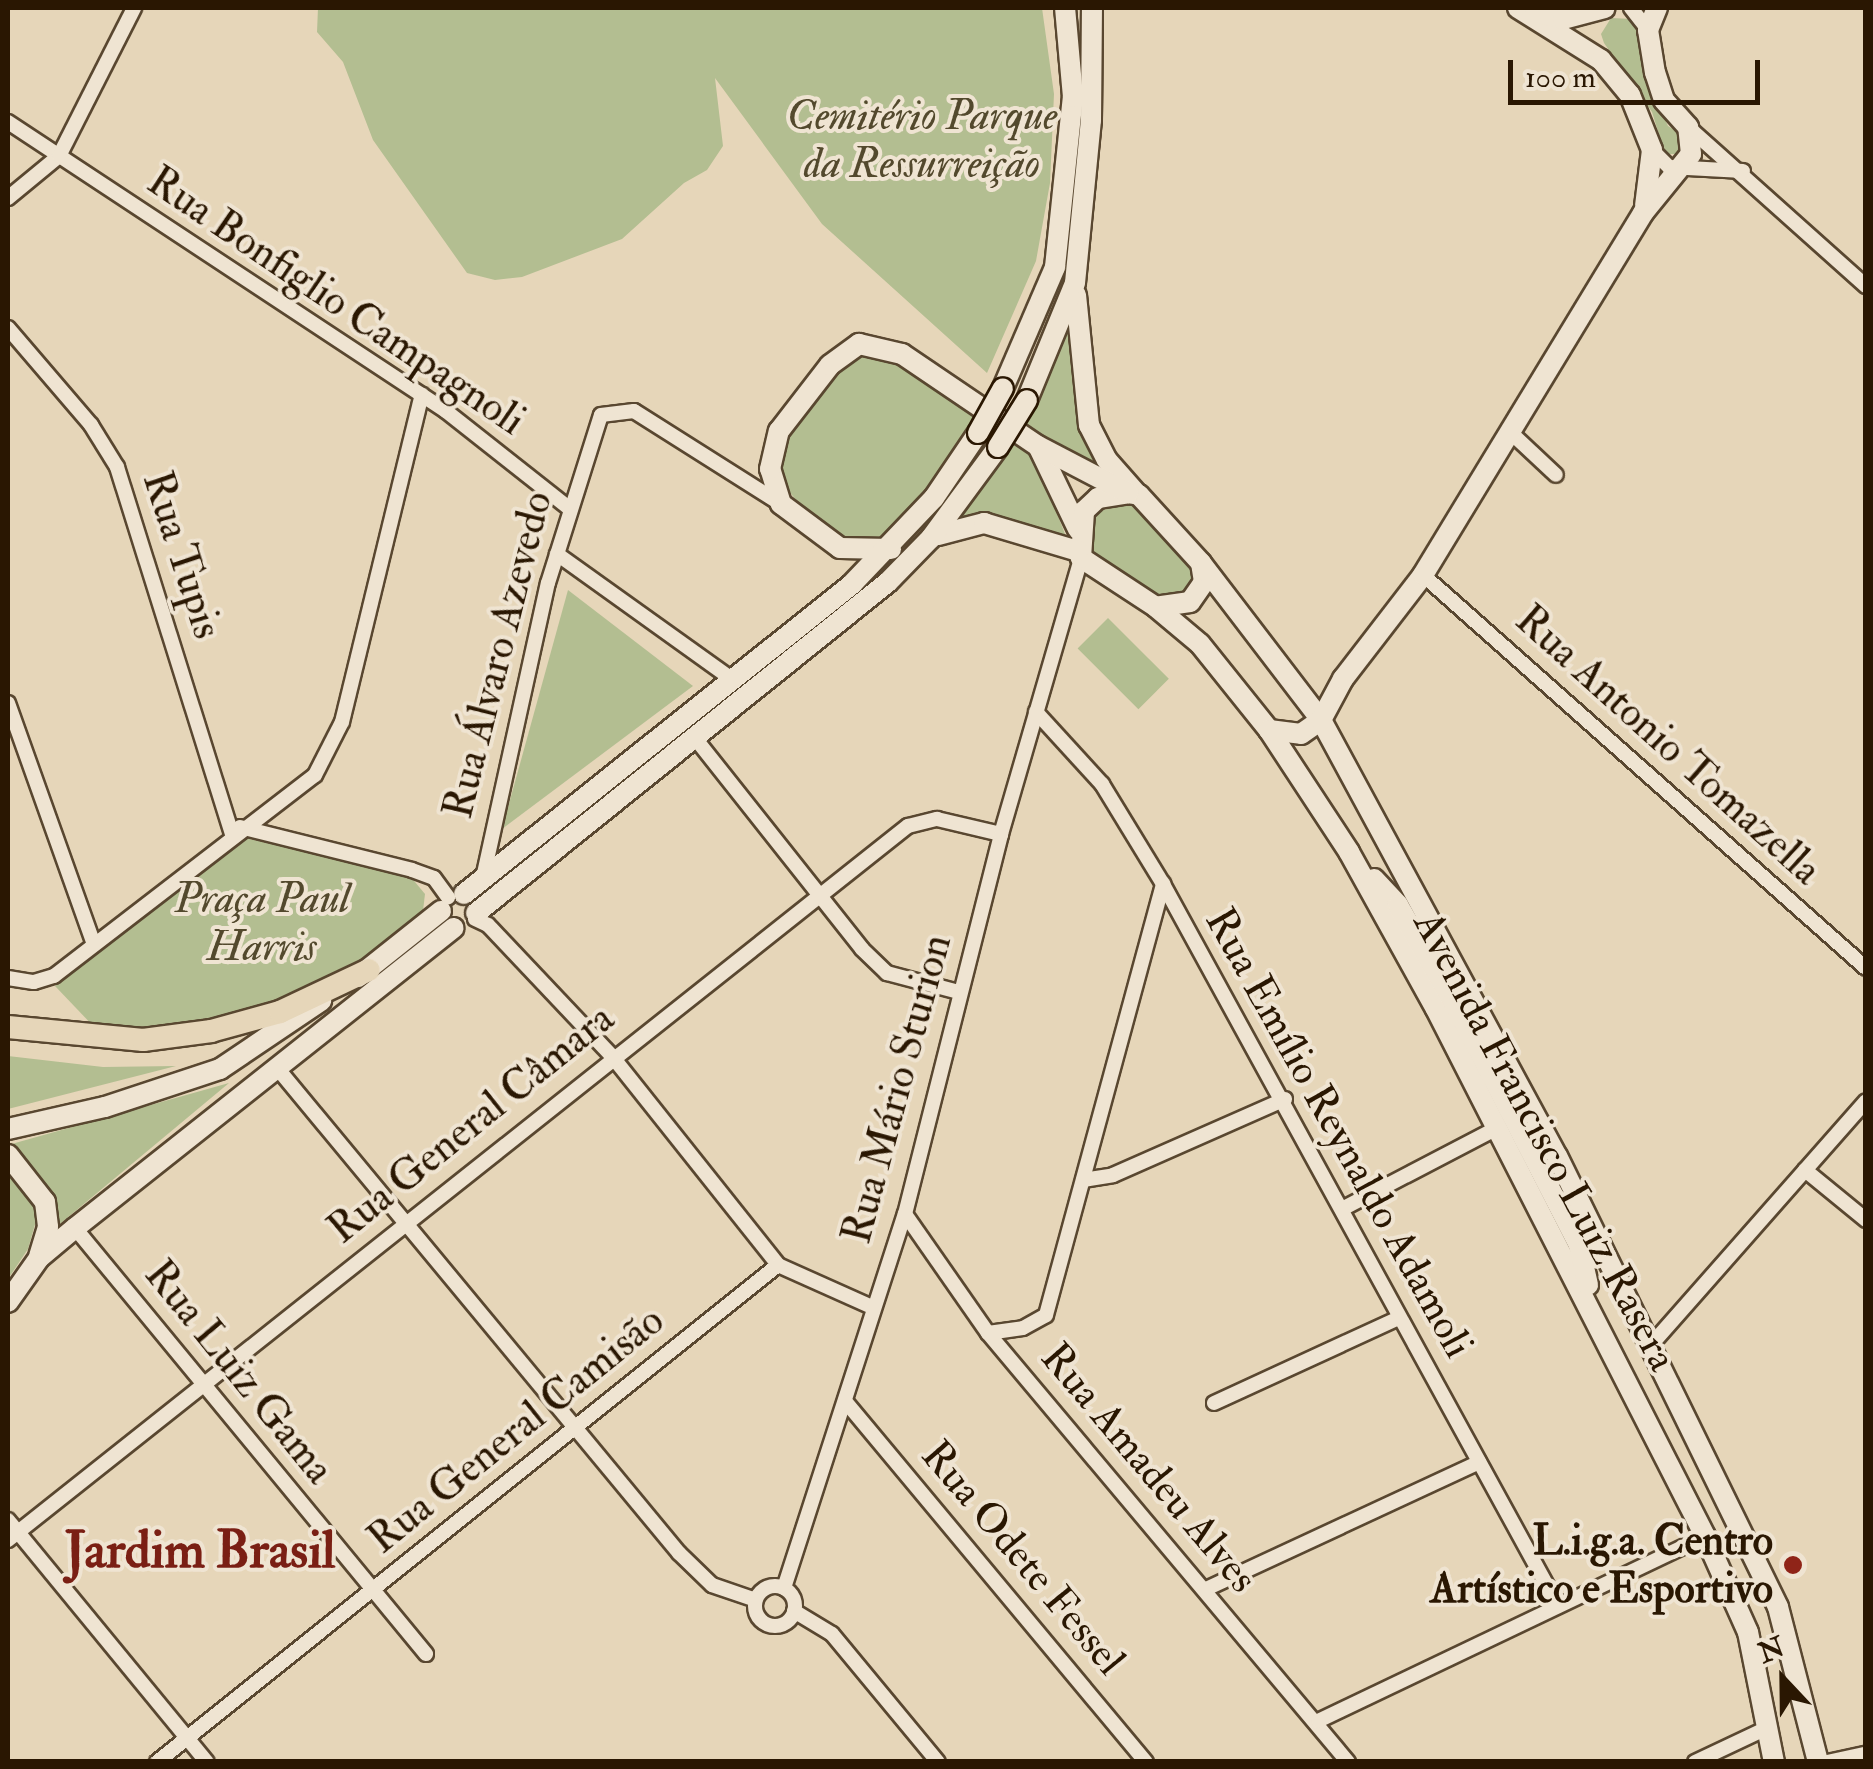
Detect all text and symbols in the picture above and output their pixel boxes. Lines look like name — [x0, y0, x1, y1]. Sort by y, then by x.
scale bar — [1513, 40, 1766, 102]
text: 100 m — [1525, 59, 1596, 96]
park label: Cemitério Parque da Ressurreição — [787, 91, 1057, 190]
street label: Rua Bonfiglio Campagnoli — [138, 156, 534, 446]
street label: Rua Tupis — [131, 465, 233, 645]
street label: Rua Álvaro Azevedo — [433, 486, 563, 824]
street label: Rua Antonio Tomazella — [1505, 595, 1831, 895]
park label: Praça Paul Harris — [174, 874, 350, 972]
street label: Rua Emílio Reynaldo Adamoli — [1194, 899, 1484, 1367]
street label: Avenida Francisco Luiz Rasera — [1402, 903, 1688, 1379]
street label: Rua Mário Sturion — [832, 929, 962, 1249]
street label: Rua General Câmara — [318, 993, 624, 1255]
street label: Rua Luiz Gama — [134, 1250, 344, 1494]
street label: Rua General Camisão — [358, 1295, 674, 1565]
street label: Rua Amadeu Alves — [1030, 1333, 1268, 1603]
street label: Rua Odete Fessel — [911, 1431, 1135, 1685]
place label: L.i.g.a. Centro Artístico e Esportivo — [1430, 1516, 1773, 1614]
district label: Jardim Brasil — [65, 1520, 335, 1582]
marker: L.i.g.a. Centro Artístico e Esportivo — [1782, 1554, 1804, 1576]
north arrow — [1733, 1629, 1833, 1729]
text: N — [1753, 1630, 1790, 1672]

